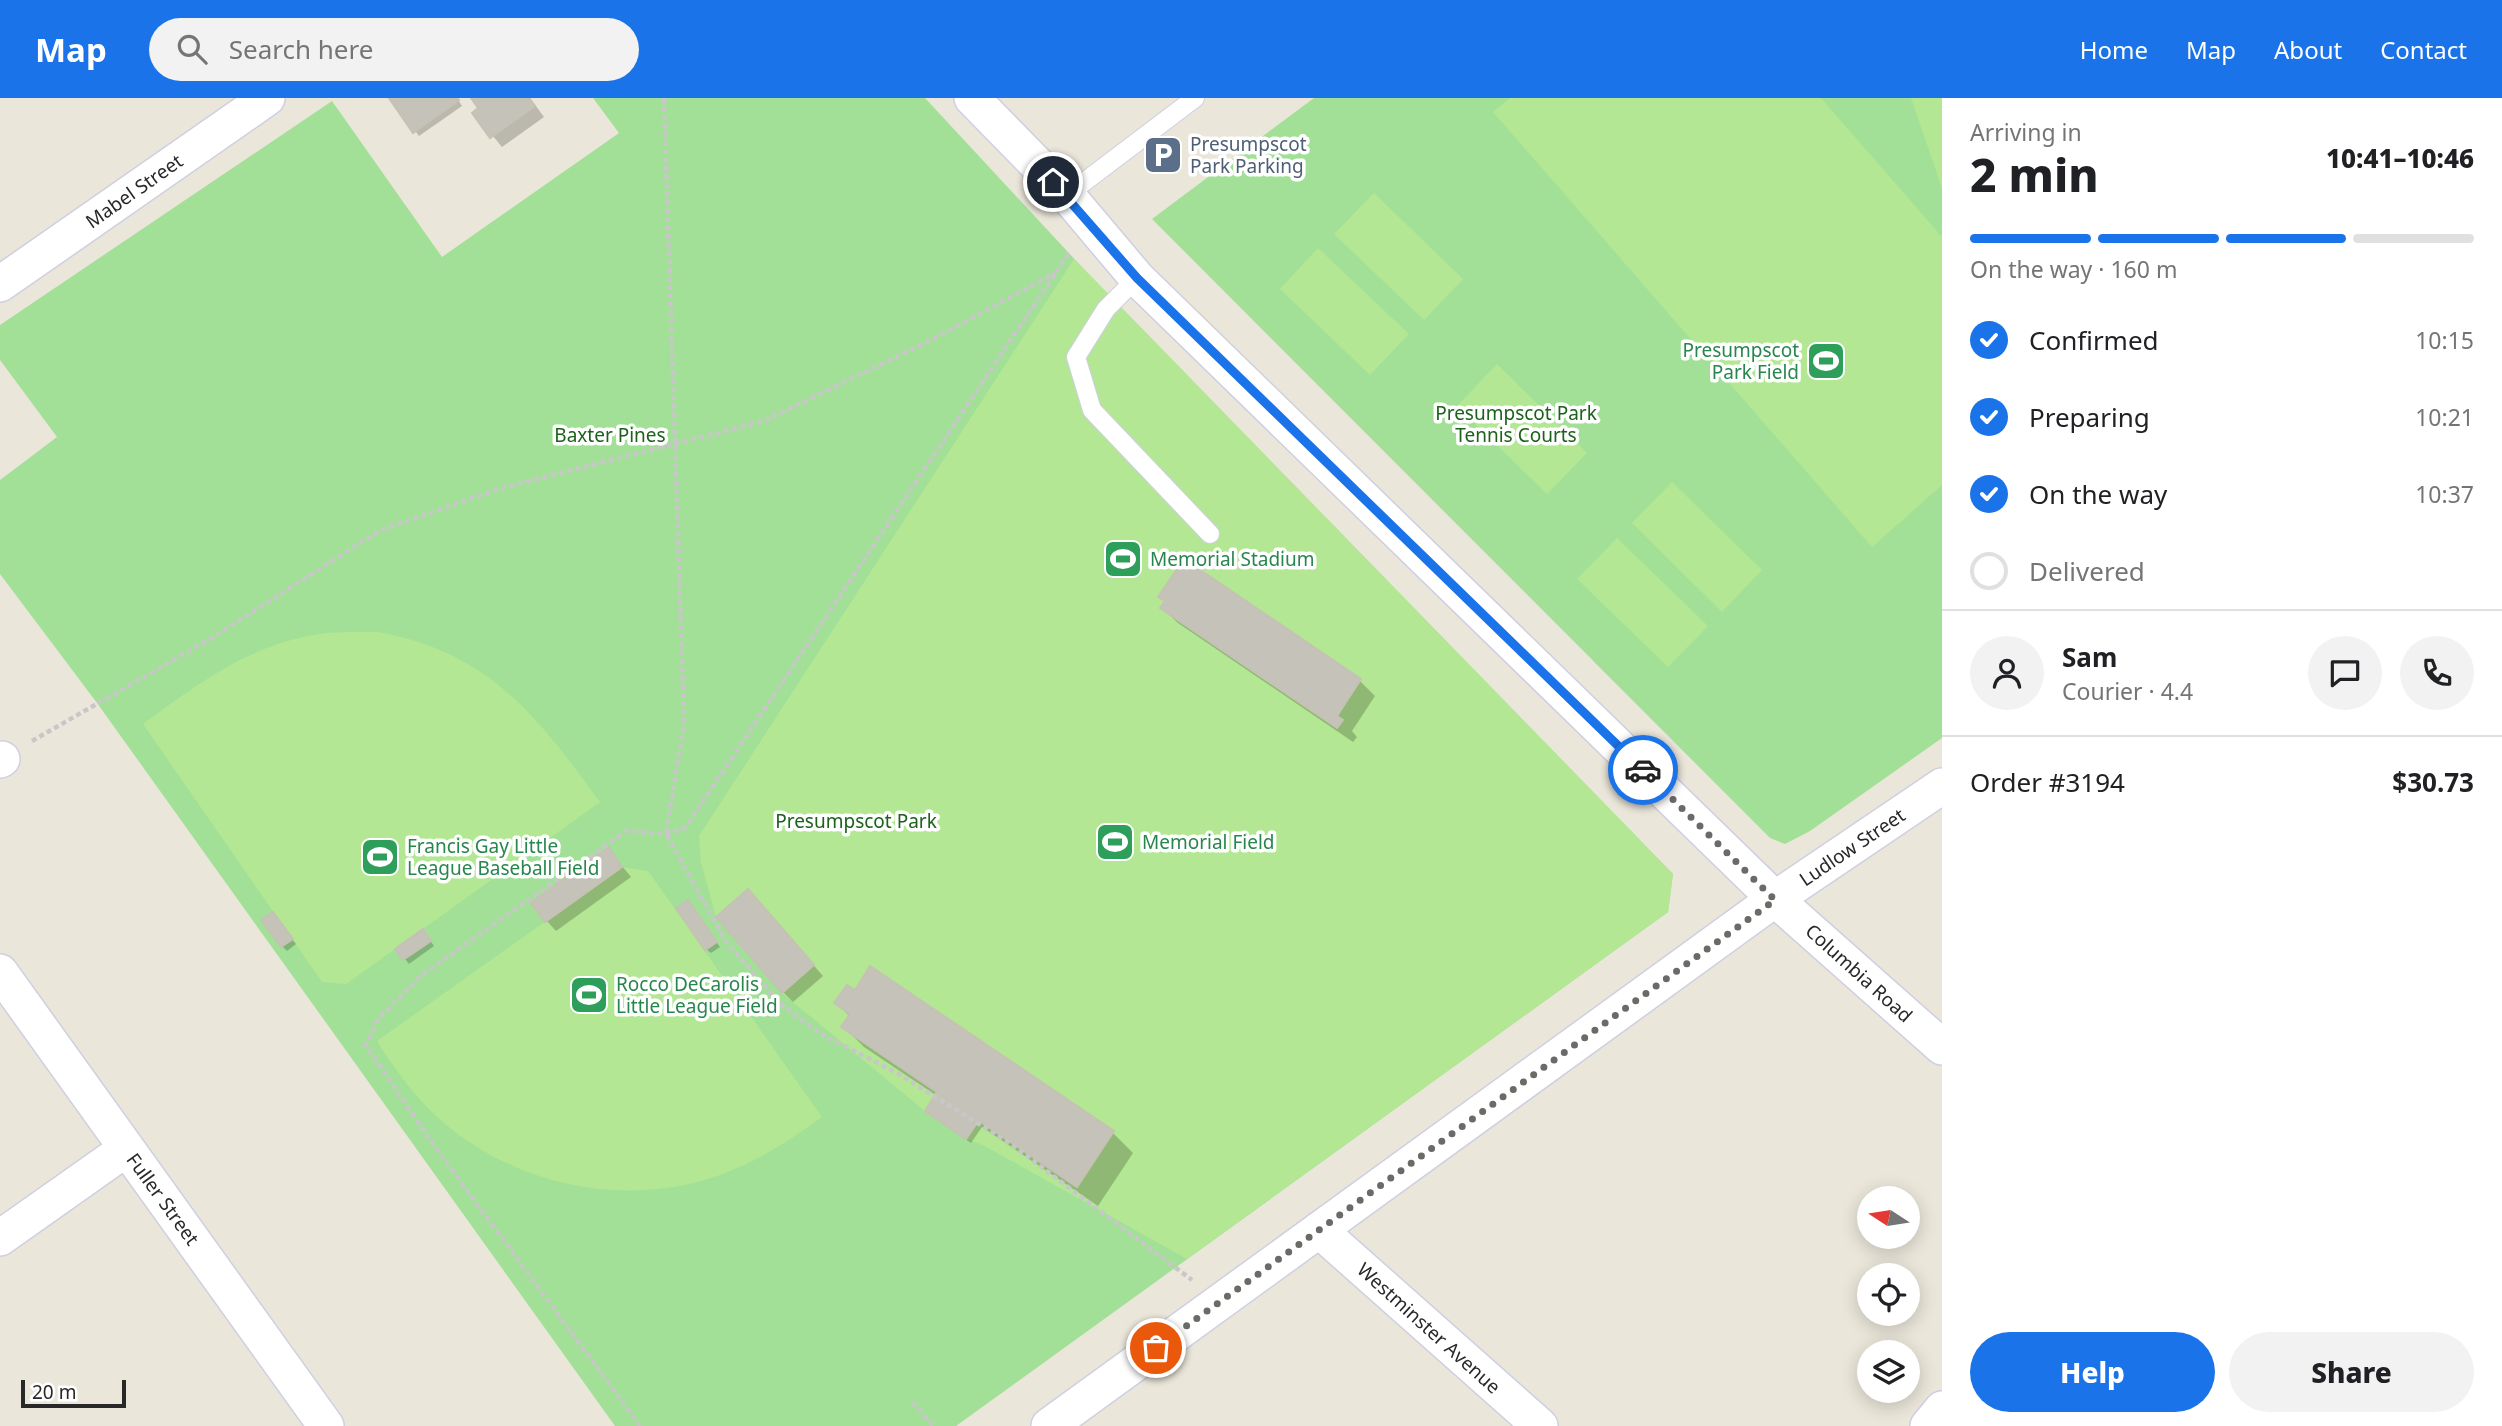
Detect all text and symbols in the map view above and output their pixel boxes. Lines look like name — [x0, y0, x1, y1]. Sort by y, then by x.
search box — [149, 18, 639, 81]
text: Map — [35, 27, 107, 72]
icon: search — [173, 30, 211, 68]
text: Search here — [229, 31, 373, 67]
text: Home — [2080, 33, 2148, 66]
text: Map — [2186, 33, 2236, 66]
text: About — [2274, 33, 2342, 66]
text: Contact — [2380, 33, 2467, 66]
text: Arriving in — [1970, 116, 2082, 148]
place label: Presumpscot Park Parking — [1190, 131, 1307, 179]
parking icon: Presumpscot Park Parking — [1142, 134, 1184, 176]
text: 10:41–10:46 — [2326, 140, 2474, 176]
text: 2 min — [1970, 143, 2099, 205]
street label: Mabel Street — [80, 148, 188, 234]
pin — [1023, 152, 1083, 212]
icon: home — [1034, 163, 1072, 201]
text: On the way · 160 m — [1970, 253, 2177, 285]
icon: check — [1970, 321, 2008, 359]
text: Confirmed — [2029, 322, 2159, 358]
text: 10:15 — [2415, 324, 2474, 356]
place label: Presumpscot Park Field — [1682, 337, 1799, 385]
sports icon: Presumpscot Park Field — [1805, 340, 1847, 382]
icon: check — [1970, 398, 2008, 436]
text: Preparing — [2029, 399, 2150, 435]
park label: Presumpscot Park Tennis Courts — [1435, 400, 1597, 448]
text: 10:21 — [2415, 401, 2474, 433]
park label: Baxter Pines — [554, 422, 666, 448]
icon: check — [1970, 475, 2008, 513]
text: On the way — [2029, 476, 2167, 512]
text: 10:37 — [2415, 478, 2474, 510]
sports icon: Memorial Stadium — [1102, 538, 1144, 580]
place label: Memorial Stadium — [1150, 546, 1315, 572]
text: Delivered — [2029, 553, 2145, 589]
button: person — [1970, 636, 2044, 710]
button: chat — [2308, 636, 2382, 710]
button: phone — [2400, 636, 2474, 710]
text: Sam — [2062, 639, 2117, 675]
text: Courier · 4.4 — [2062, 675, 2193, 707]
courier — [1608, 735, 1678, 805]
icon: car — [1624, 751, 1662, 789]
text: Order #3194 — [1970, 764, 2125, 800]
text: $30.73 — [2392, 764, 2474, 800]
street label: Ludlow Street — [1794, 802, 1910, 892]
park label: Presumpscot Park — [775, 808, 937, 834]
sports icon: Memorial Field — [1094, 821, 1136, 863]
place label: Memorial Field — [1142, 829, 1275, 855]
place label: Francis Gay Little League Baseball Field — [407, 833, 599, 881]
sports icon: Francis Gay Little League Baseball Field — [359, 836, 401, 878]
street label: Columbia Road — [1800, 918, 1918, 1028]
place label: Rocco DeCarolis Little League Field — [616, 971, 778, 1019]
sports icon: Rocco DeCarolis Little League Field — [568, 974, 610, 1016]
street label: Fuller Street — [121, 1148, 205, 1250]
north arrow — [1857, 1186, 1920, 1250]
map controls — [1857, 1186, 1920, 1403]
street label: Westminster Avenue — [1352, 1257, 1506, 1399]
button: locate — [1857, 1263, 1920, 1326]
pin — [1126, 1318, 1186, 1378]
icon: bag — [1137, 1329, 1175, 1367]
button: Help — [1970, 1332, 2215, 1412]
button: Share — [2229, 1332, 2474, 1412]
button: layers — [1857, 1340, 1920, 1403]
scale bar — [21, 1377, 126, 1409]
text: 20 m — [32, 1379, 76, 1405]

